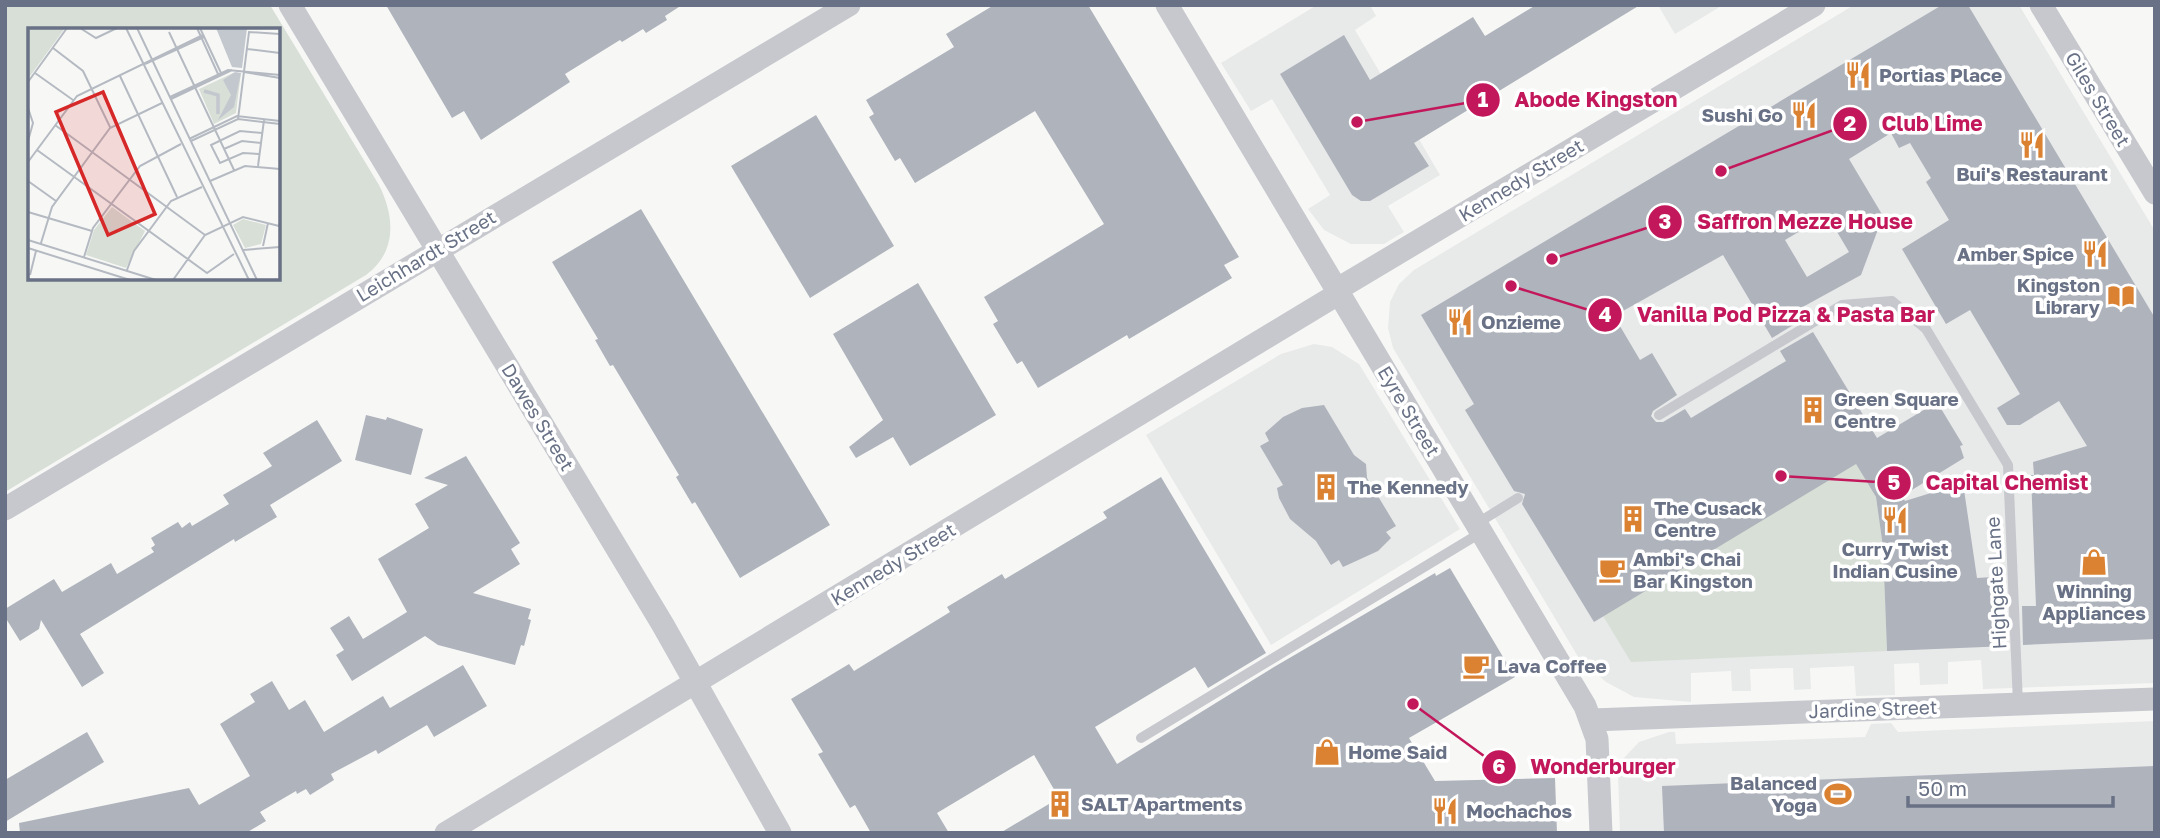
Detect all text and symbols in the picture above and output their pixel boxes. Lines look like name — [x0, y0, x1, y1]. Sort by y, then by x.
inset map — [28, 28, 280, 280]
street label: Giles Street — [2061, 47, 2136, 150]
restaurant icon: Portias Place — [1843, 60, 1873, 90]
place label: Portias Place — [1879, 63, 2002, 86]
callout: Abode Kingston — [1466, 79, 1692, 121]
text: 1 — [1478, 86, 1489, 112]
text: Abode Kingston — [1515, 86, 1677, 112]
restaurant icon: Sushi Go — [1789, 100, 1819, 130]
place label: Sushi Go — [1702, 103, 1783, 126]
callout: Club Lime — [1832, 103, 1996, 145]
text: 2 — [1844, 110, 1857, 136]
text: Club Lime — [1881, 110, 1983, 136]
restaurant icon: Bui's Restaurant — [2017, 130, 2047, 160]
street label: Kennedy Street — [1454, 133, 1587, 226]
place label: Bui's Restaurant — [1956, 162, 2108, 185]
callout: Saffron Mezze House — [1648, 201, 1926, 243]
street label: Leichhardt Street — [352, 205, 500, 306]
text: 3 — [1659, 208, 1671, 234]
text: Saffron Mezze House — [1697, 208, 1913, 234]
restaurant icon: Amber Spice — [2080, 239, 2110, 269]
place label: Amber Spice — [1957, 242, 2074, 265]
place label: Kingston Library — [2017, 273, 2101, 318]
library icon: Kingston Library — [2106, 281, 2136, 311]
callout: Vanilla Pod Pizza & Pasta Bar — [1588, 294, 1949, 336]
text: 4 — [1598, 301, 1612, 327]
text: Vanilla Pod Pizza & Pasta Bar — [1637, 301, 1935, 327]
restaurant icon: Onzieme — [1445, 307, 1475, 337]
place label: Onzieme — [1481, 310, 1561, 333]
street label: Dawes Street — [497, 359, 579, 475]
street label: Eyre Street — [1373, 361, 1445, 460]
place label: Green Square Centre — [1834, 387, 1959, 432]
building icon: Green Square Centre — [1798, 395, 1828, 425]
callout: Capital Chemist — [1876, 462, 2102, 504]
text: 5 — [1888, 469, 1901, 495]
text: Capital Chemist — [1926, 469, 2088, 495]
building icon: The Kennedy — [1311, 472, 1341, 502]
place label: The Kennedy — [1347, 475, 1469, 498]
place label: The Cusack Centre — [1654, 496, 1762, 541]
building icon: The Cusack Centre — [1618, 504, 1648, 534]
restaurant icon: Curry Twist Indian Cusine — [1880, 505, 1910, 535]
street label: Highgate Lane — [1981, 516, 2010, 650]
street label: Kennedy Street — [826, 517, 959, 610]
place label: Curry Twist Indian Cusine — [1832, 537, 1958, 582]
place label: Ambi's Chai Bar Kingston — [1633, 547, 1753, 592]
shop icon: Winning Appliances — [2079, 547, 2109, 577]
cafe icon: Ambi's Chai Bar Kingston — [1597, 555, 1627, 585]
place label: Winning Appliances — [2042, 579, 2146, 624]
cafe icon: Lava Coffee — [1461, 651, 1491, 681]
place label: Lava Coffee — [1497, 654, 1607, 677]
street label: Jardine Street — [1808, 695, 1938, 722]
shop icon: Home Said — [1312, 737, 1342, 767]
place label: Home Said — [1348, 740, 1447, 763]
callout: Wonderburger — [1482, 746, 1690, 788]
text: 6 — [1492, 753, 1506, 779]
text: Wonderburger — [1530, 753, 1676, 779]
scale bar — [1908, 764, 2113, 808]
place label: Balanced Yoga — [1730, 771, 1817, 816]
text: 50 m — [1918, 775, 1967, 801]
sports icon: Balanced Yoga — [1823, 779, 1853, 809]
building icon: SALT Apartments — [1045, 789, 1075, 819]
place label: SALT Apartments — [1081, 792, 1243, 815]
restaurant icon: Mochachos — [1430, 796, 1460, 826]
place label: Mochachos — [1466, 799, 1573, 822]

